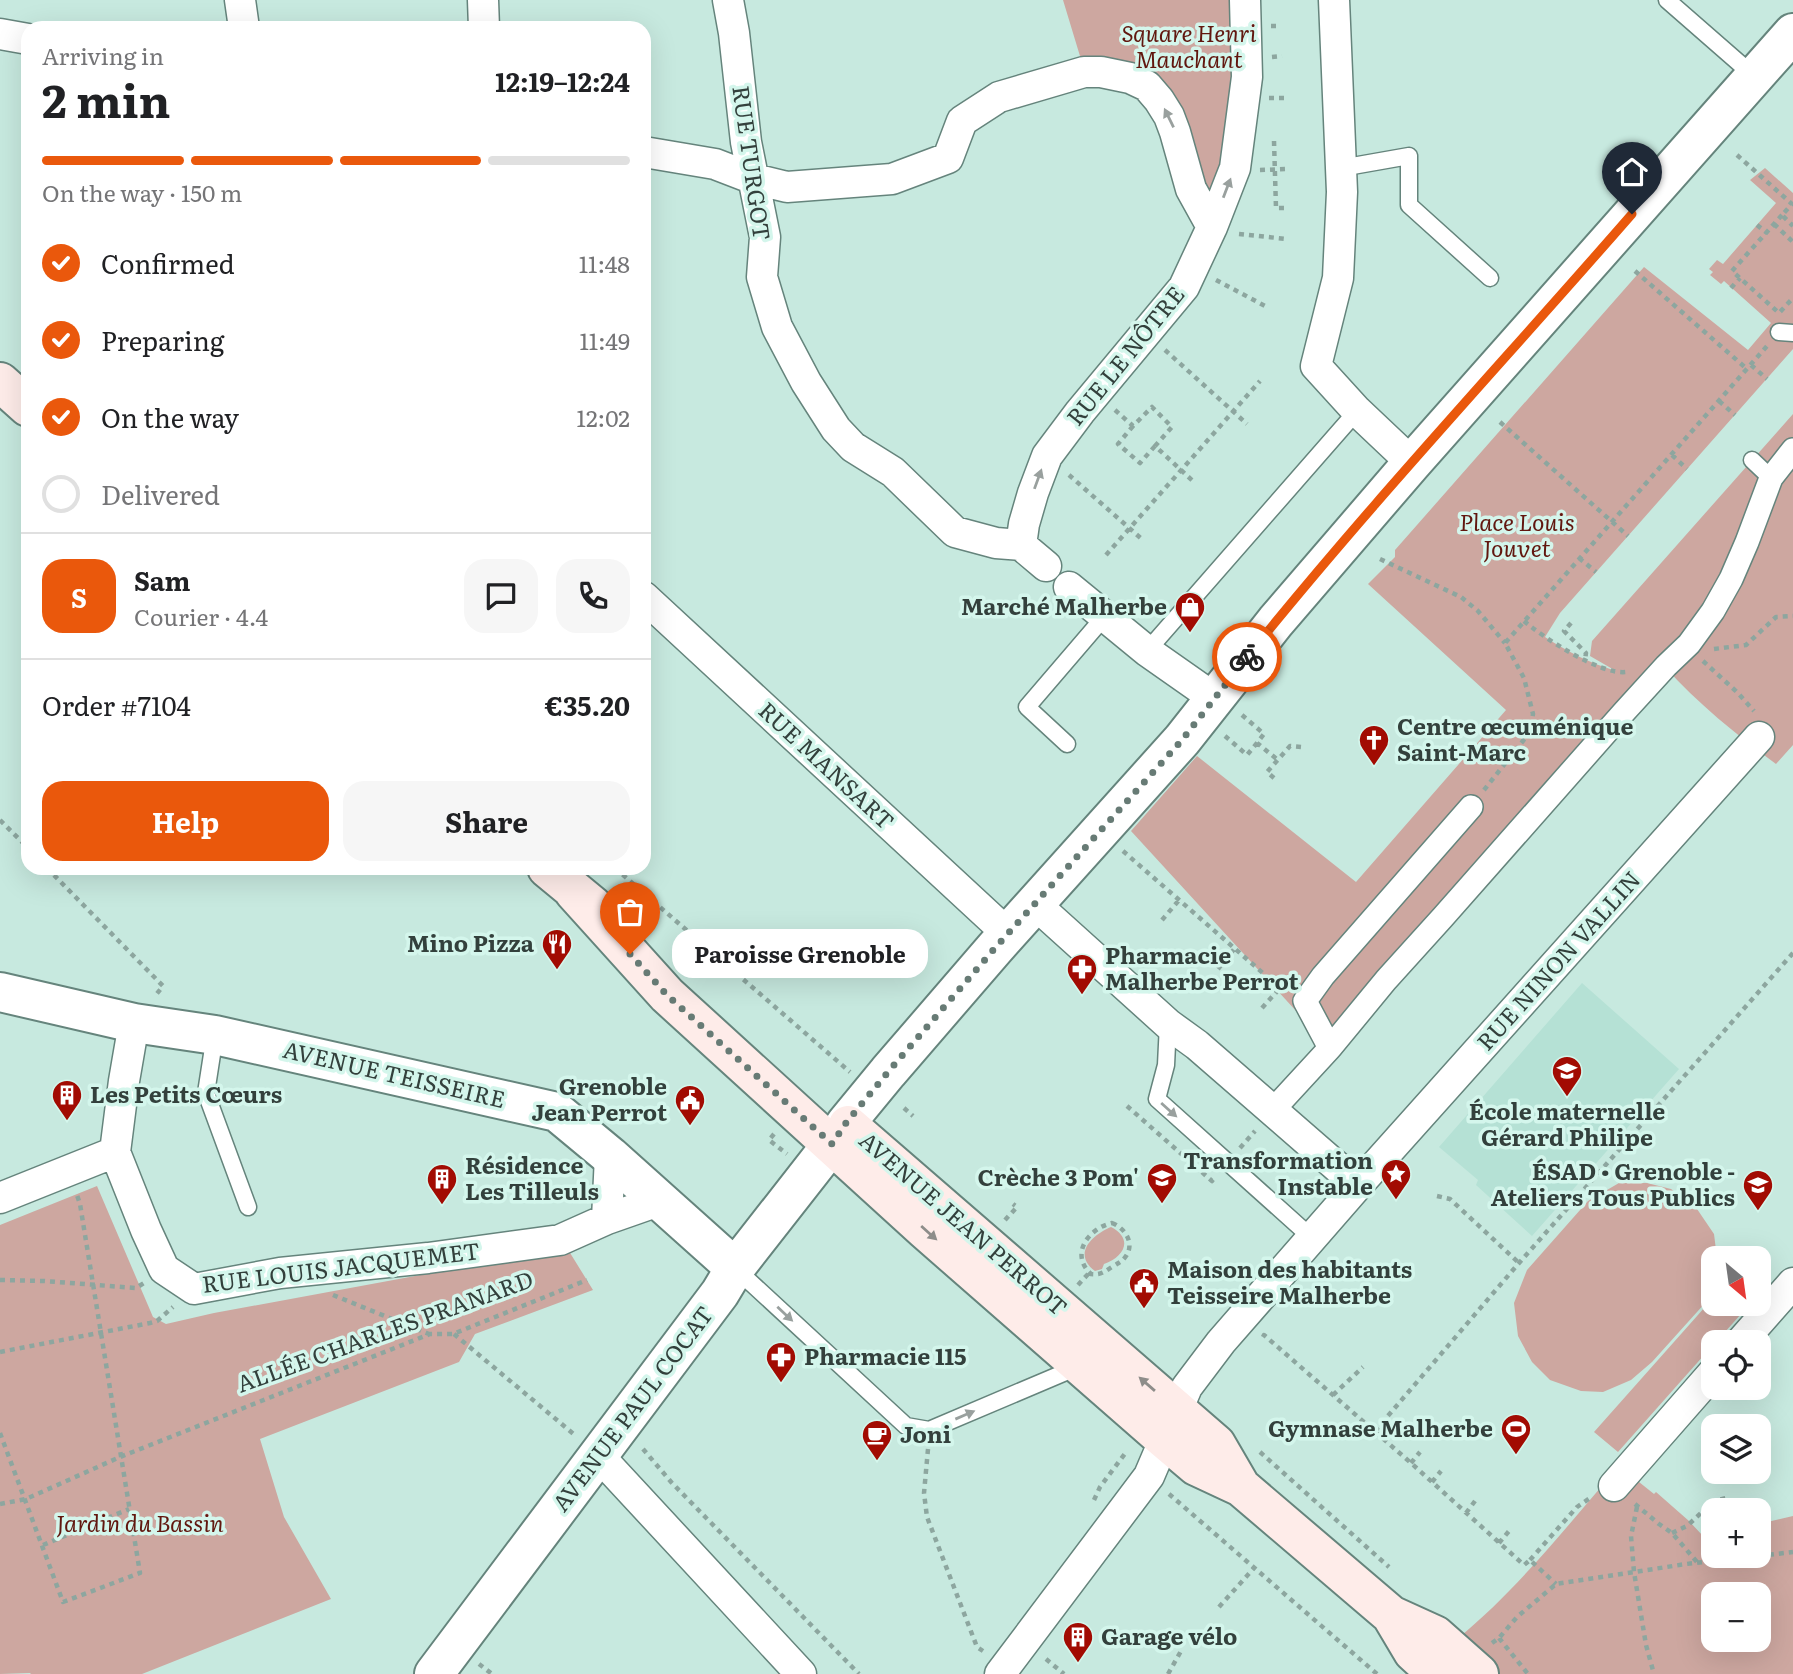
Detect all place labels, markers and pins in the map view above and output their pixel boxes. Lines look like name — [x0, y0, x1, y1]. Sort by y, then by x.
pin — [1602, 142, 1662, 214]
place label: Marché Malherbe — [961, 588, 1167, 622]
shop icon: Marché Malherbe — [1173, 590, 1207, 634]
place label: Centre œcuménique Saint-Marc — [1397, 708, 1634, 768]
church icon: Centre œcuménique Saint-Marc — [1357, 723, 1391, 767]
pin — [600, 882, 660, 954]
place label: Mino Pizza — [407, 925, 535, 959]
restaurant icon: Mino Pizza — [540, 927, 574, 971]
callout: Paroisse Grenoble — [672, 930, 928, 978]
place label: Pharmacie Malherbe Perrot — [1105, 937, 1299, 997]
pharmacy icon: Pharmacie Malherbe Perrot — [1065, 952, 1099, 996]
school or university icon: École maternelle Gérard Philipe — [1550, 1054, 1584, 1098]
place label: Grenoble Jean Perrot — [531, 1068, 667, 1128]
place label: Les Petits Cœurs — [90, 1076, 282, 1110]
building icon: Les Petits Cœurs — [50, 1078, 84, 1122]
public building icon: Grenoble Jean Perrot — [673, 1083, 707, 1127]
place label: École maternelle Gérard Philipe — [1469, 1093, 1665, 1153]
place label: Transformation Instable — [1183, 1142, 1373, 1202]
place label: Résidence Les Tilleuls — [465, 1147, 599, 1207]
place label: ÉSAD • Grenoble - Ateliers Tous Publics — [1491, 1153, 1735, 1213]
place icon: Transformation Instable — [1379, 1157, 1413, 1201]
place label: Crèche 3 Pom' — [978, 1159, 1139, 1193]
school or university icon: Crèche 3 Pom' — [1145, 1161, 1179, 1205]
building icon: Résidence Les Tilleuls — [425, 1162, 459, 1206]
school or university icon: ÉSAD • Grenoble - Ateliers Tous Publics — [1741, 1168, 1775, 1212]
place label: Maison des habitants Teisseire Malherbe — [1167, 1251, 1412, 1311]
public building icon: Maison des habitants Teisseire Malherbe — [1127, 1266, 1161, 1310]
place label: Pharmacie 115 — [804, 1338, 966, 1372]
pharmacy icon: Pharmacie 115 — [764, 1340, 798, 1384]
place label: Gymnase Malherbe — [1268, 1410, 1493, 1444]
sports icon: Gymnase Malherbe — [1499, 1412, 1533, 1456]
place label: Joni — [900, 1416, 951, 1450]
cafe icon: Joni — [860, 1418, 894, 1462]
place label: Garage vélo — [1101, 1618, 1237, 1652]
building icon: Garage vélo — [1061, 1620, 1095, 1664]

